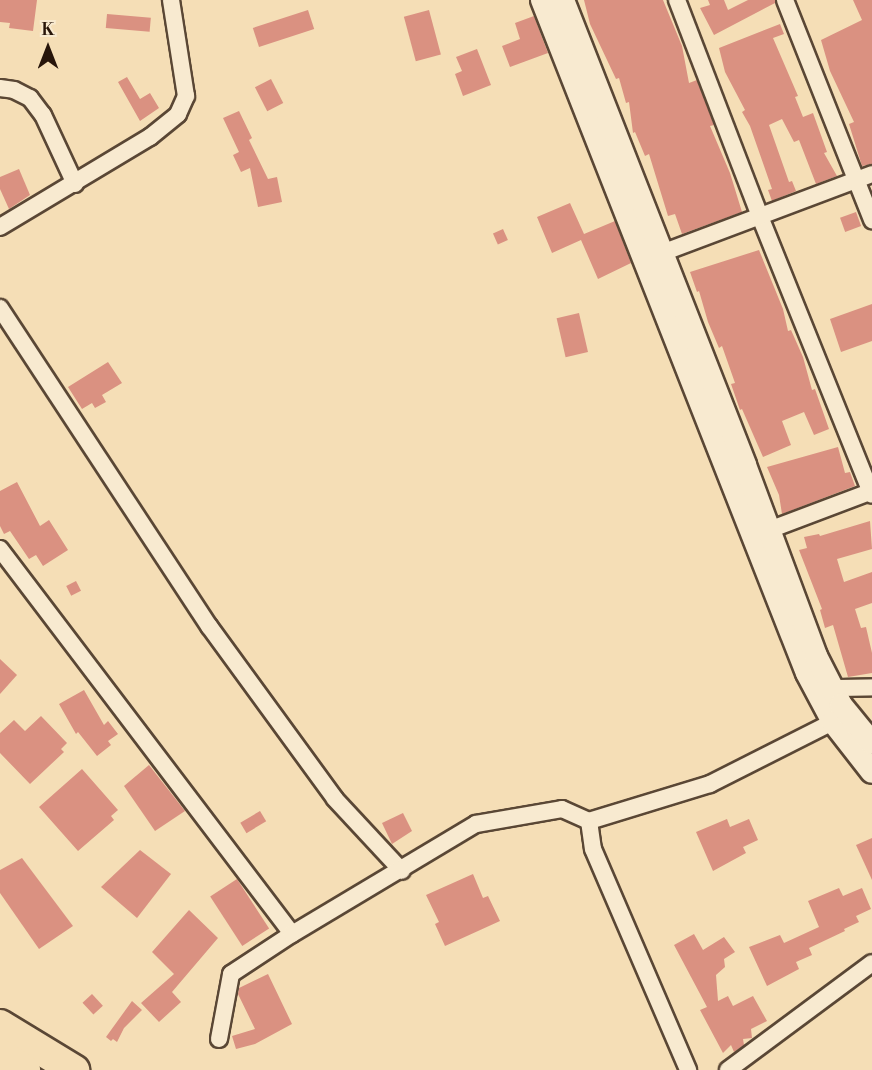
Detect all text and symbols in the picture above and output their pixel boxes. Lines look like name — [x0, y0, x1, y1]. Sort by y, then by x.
north arrow — [18, 18, 78, 78]
text: K — [42, 20, 54, 40]

